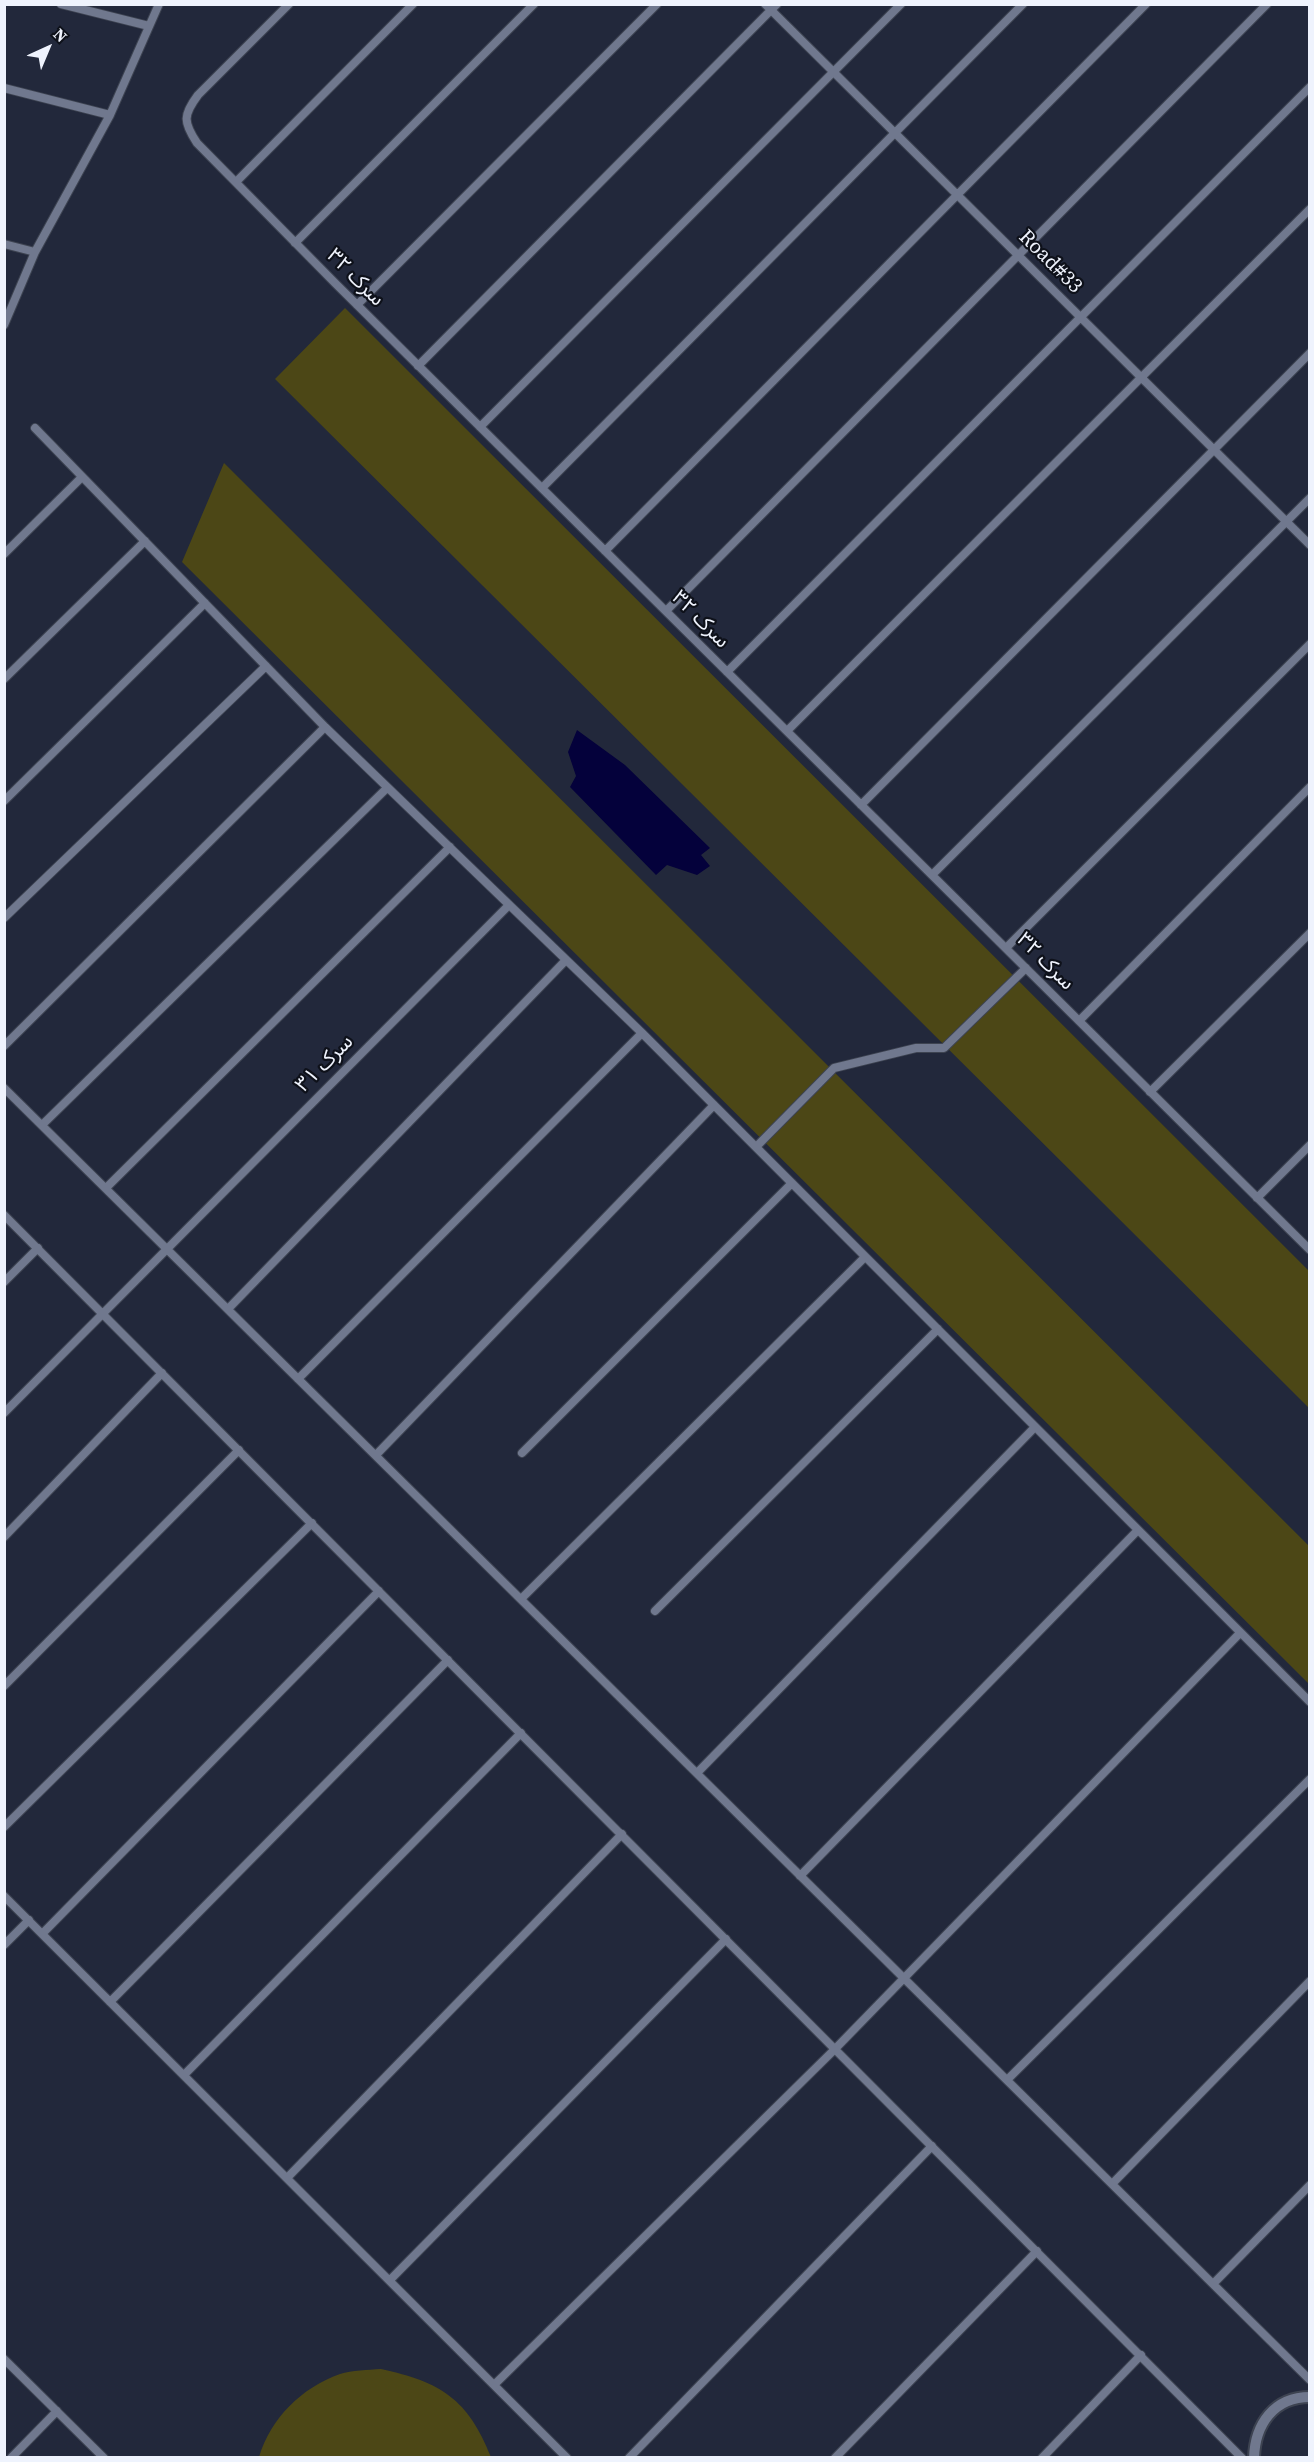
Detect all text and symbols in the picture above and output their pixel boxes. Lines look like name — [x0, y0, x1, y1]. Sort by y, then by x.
north arrow — [18, 18, 78, 78]
text: N — [49, 23, 72, 47]
street label: Road#33 — [1013, 225, 1087, 299]
street label: سرک ۳۲ — [321, 244, 389, 312]
street label: سرک ۳۲ — [666, 586, 734, 654]
street label: سرک ۳۲ — [1011, 928, 1079, 996]
street label: سرک ۳۱ — [291, 1030, 359, 1098]

